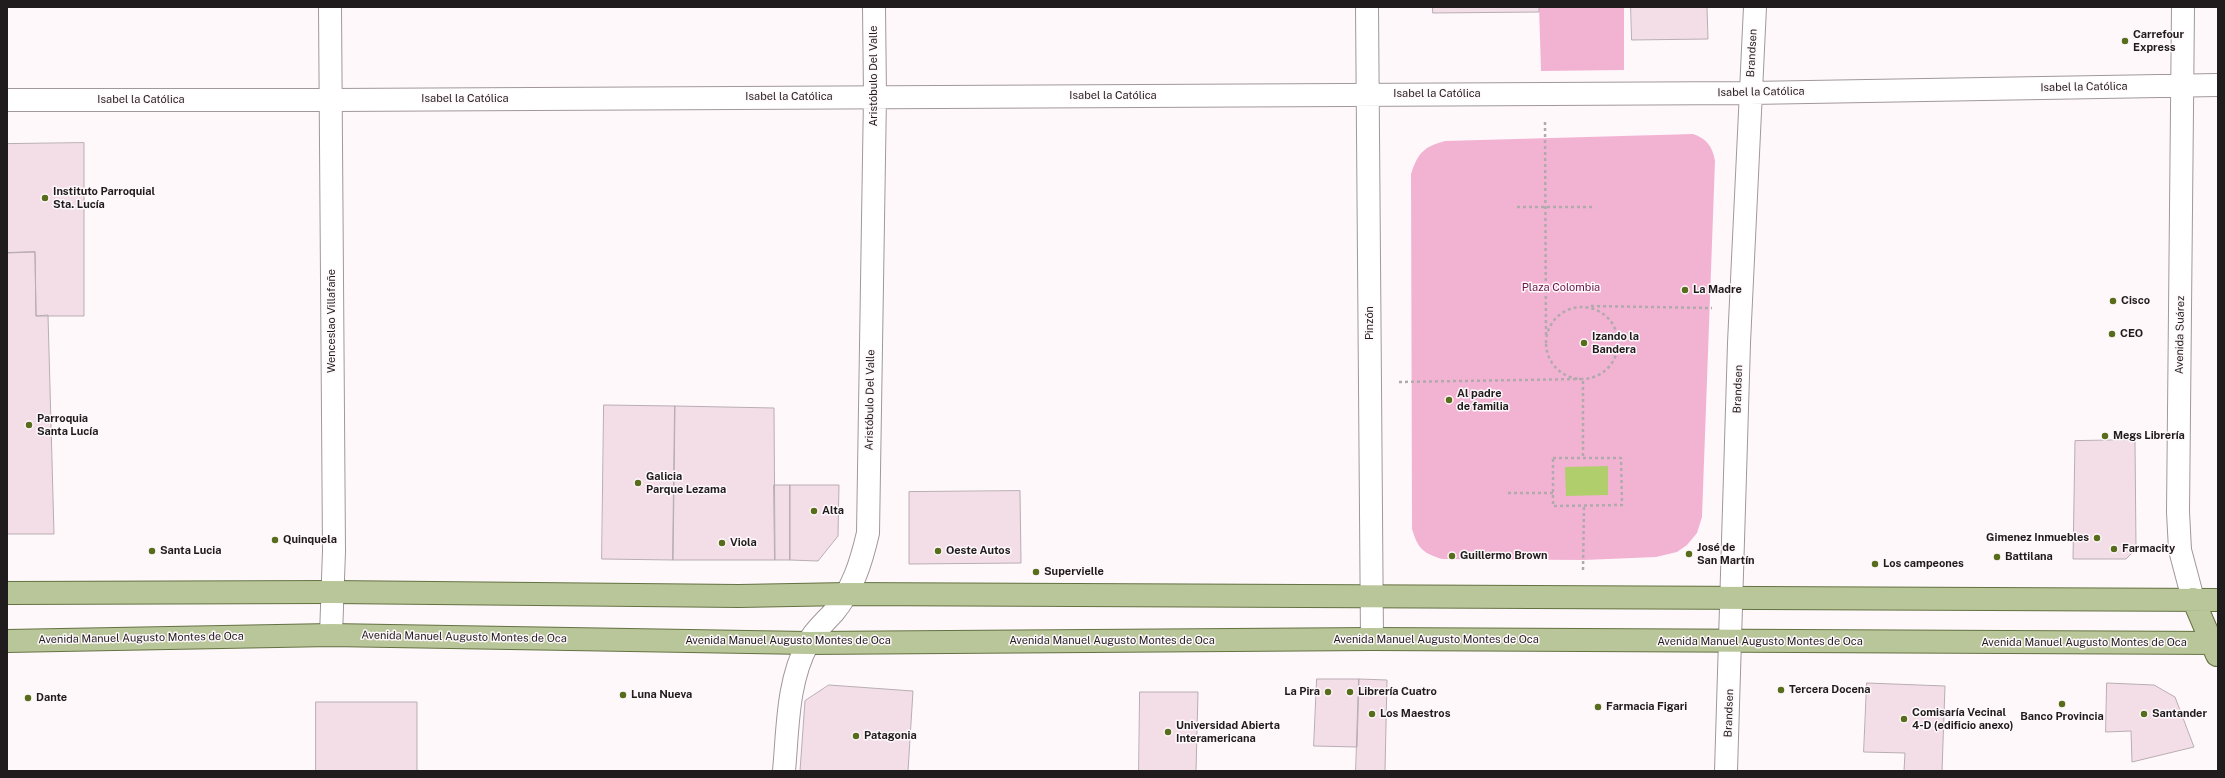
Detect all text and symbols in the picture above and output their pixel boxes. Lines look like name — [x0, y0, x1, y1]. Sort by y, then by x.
street label: Aristóbulo Del Valle — [867, 26, 881, 126]
street label: Brandsen — [1744, 28, 1760, 78]
place label: Carrefour Express — [2133, 28, 2184, 54]
marker: Carrefour Express — [2120, 36, 2130, 46]
street label: Isabel la Católica — [2040, 80, 2128, 94]
street label: Isabel la Católica — [1717, 85, 1805, 99]
street label: Isabel la Católica — [1393, 87, 1481, 101]
street label: Isabel la Católica — [1069, 89, 1157, 103]
street label: Isabel la Católica — [745, 90, 833, 104]
street label: Isabel la Católica — [421, 92, 509, 106]
street label: Isabel la Católica — [97, 93, 185, 107]
place label: Instituto Parroquial Sta. Lucía — [53, 185, 155, 211]
marker: Instituto Parroquial Sta. Lucía — [40, 193, 50, 203]
street label: Wenceslao Villafañe — [325, 269, 339, 373]
park label: Plaza Colombia — [1522, 281, 1600, 295]
place label: La Madre — [1693, 283, 1742, 297]
marker: La Madre — [1680, 285, 1690, 295]
place label: Cisco — [2121, 294, 2150, 308]
marker: Cisco — [2108, 296, 2118, 306]
street label: Avenida Suárez — [2173, 296, 2187, 374]
street label: Pinzón — [1363, 306, 1377, 340]
place label: CEO — [2120, 327, 2143, 341]
marker: CEO — [2107, 329, 2117, 339]
place label: Izando la Bandera — [1592, 330, 1639, 356]
marker: Izando la Bandera — [1579, 338, 1589, 348]
street label: Aristóbulo Del Valle — [863, 349, 877, 451]
street label: Brandsen — [1731, 364, 1745, 414]
place label: Al padre de familia — [1457, 387, 1509, 413]
marker: Al padre de familia — [1444, 395, 1454, 405]
place label: Parroquia Santa Lucía — [37, 412, 98, 438]
marker: Parroquia Santa Lucía — [24, 420, 34, 430]
place label: Megs Librería — [2113, 429, 2185, 443]
marker: Megs Librería — [2100, 431, 2110, 441]
place label: Galicia Parque Lezama — [646, 470, 726, 496]
marker: Galicia Parque Lezama — [633, 478, 643, 488]
place label: Alta — [822, 504, 844, 518]
marker: Alta — [809, 506, 819, 516]
place label: Gimenez Inmuebles — [1986, 531, 2089, 545]
place label: Quinquela — [283, 533, 337, 547]
marker: Gimenez Inmuebles — [2092, 533, 2102, 543]
marker: Quinquela — [270, 535, 280, 545]
place label: Viola — [730, 536, 757, 550]
marker: Viola — [717, 538, 727, 548]
place label: José de San Martín — [1697, 541, 1755, 567]
place label: Farmacity — [2122, 542, 2175, 556]
place label: Santa Lucia — [160, 544, 222, 558]
place label: Oeste Autos — [946, 544, 1010, 558]
marker: Farmacity — [2109, 544, 2119, 554]
marker: Santa Lucia — [147, 546, 157, 556]
marker: Oeste Autos — [933, 546, 943, 556]
place label: Guillermo Brown — [1460, 549, 1548, 563]
marker: José de San Martín — [1684, 549, 1694, 559]
place label: Battilana — [2005, 550, 2053, 564]
marker: Guillermo Brown — [1447, 551, 1457, 561]
marker: Battilana — [1992, 552, 2002, 562]
place label: Los campeones — [1883, 557, 1964, 571]
marker: Los campeones — [1870, 559, 1880, 569]
place label: Supervielle — [1044, 565, 1104, 579]
marker: Supervielle — [1031, 567, 1041, 577]
street label: Avenida Manuel Augusto Montes de Oca — [361, 629, 567, 645]
street label: Avenida Manuel Augusto Montes de Oca — [38, 630, 244, 646]
street label: Avenida Manuel Augusto Montes de Oca — [1333, 633, 1539, 647]
street label: Avenida Manuel Augusto Montes de Oca — [685, 634, 891, 648]
street label: Avenida Manuel Augusto Montes de Oca — [1009, 634, 1215, 648]
street label: Avenida Manuel Augusto Montes de Oca — [1657, 635, 1863, 649]
street label: Avenida Manuel Augusto Montes de Oca — [1981, 636, 2187, 650]
place label: Tercera Docena — [1789, 683, 1871, 697]
place label: La Pira — [1284, 685, 1320, 699]
place label: Librería Cuatro — [1358, 685, 1437, 699]
marker: Tercera Docena — [1776, 685, 1786, 695]
marker: La Pira — [1323, 687, 1333, 697]
marker: Librería Cuatro — [1345, 687, 1355, 697]
place label: Luna Nueva — [631, 688, 692, 702]
street label: Brandsen — [1722, 688, 1736, 738]
marker: Luna Nueva — [618, 690, 628, 700]
place label: Dante — [36, 691, 67, 705]
marker: Dante — [23, 693, 33, 703]
marker: Banco Provincia — [2057, 699, 2067, 709]
place label: Farmacia Figari — [1606, 700, 1687, 714]
marker: Farmacia Figari — [1593, 702, 1603, 712]
place label: Comisaría Vecinal 4-D (edificio anexo) — [1912, 706, 2013, 732]
place label: Los Maestros — [1380, 707, 1450, 721]
place label: Santander — [2152, 707, 2207, 721]
marker: Los Maestros — [1367, 709, 1377, 719]
marker: Santander — [2139, 709, 2149, 719]
place label: Banco Provincia — [2020, 710, 2104, 724]
marker: Comisaría Vecinal 4-D (edificio anexo) — [1899, 714, 1909, 724]
place label: Universidad Abierta Interamericana — [1176, 719, 1280, 745]
marker: Universidad Abierta Interamericana — [1163, 727, 1173, 737]
place label: Patagonia — [864, 729, 917, 743]
marker: Patagonia — [851, 731, 861, 741]

